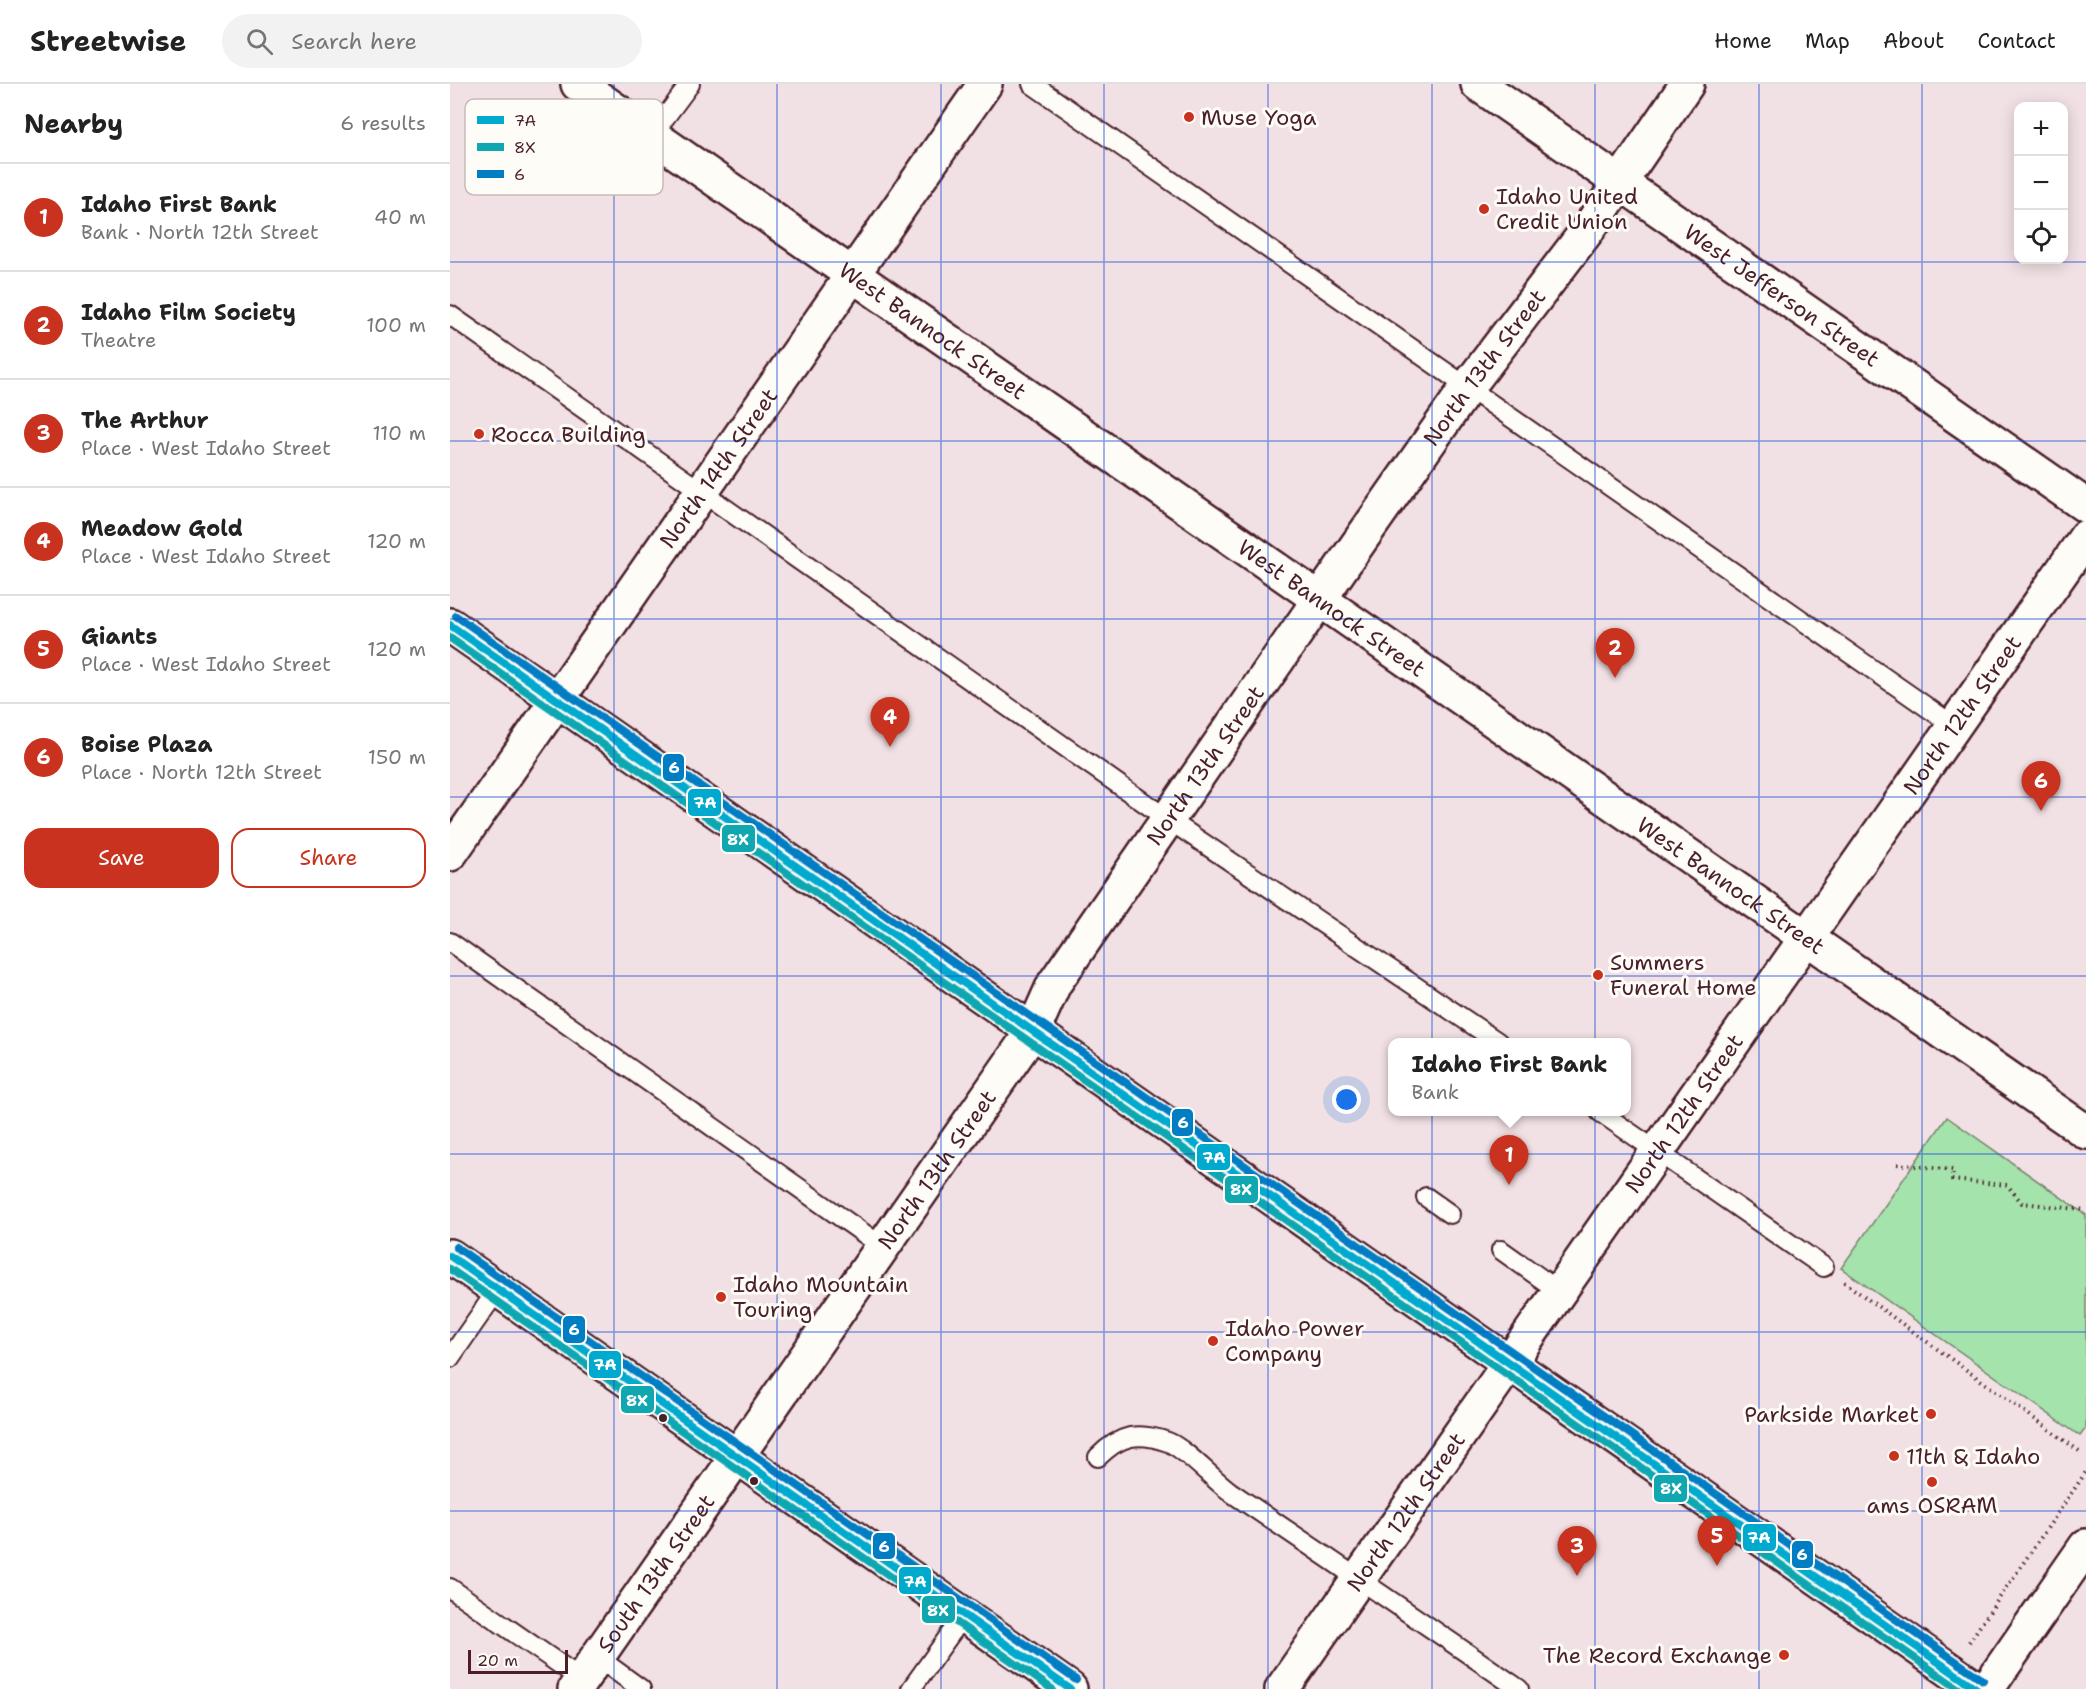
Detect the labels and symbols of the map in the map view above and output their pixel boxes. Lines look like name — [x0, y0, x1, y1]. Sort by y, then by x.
legend — [465, 99, 663, 195]
place label: Muse Yoga — [1201, 103, 1317, 132]
text: 7A — [514, 110, 536, 131]
marker: Muse Yoga — [1182, 110, 1196, 124]
text: 8X — [514, 137, 536, 158]
text: 6 — [514, 164, 525, 185]
place label: Idaho United Credit Union — [1496, 182, 1638, 236]
marker: Idaho United Credit Union — [1477, 202, 1491, 216]
street label: West Jefferson Street — [1678, 217, 1885, 373]
street label: West Bannock Street — [833, 256, 1032, 406]
street label: North 13th Street — [1417, 283, 1552, 452]
street label: North 14th Street — [653, 383, 784, 554]
place label: Rocca Building — [491, 420, 646, 449]
marker: Rocca Building — [472, 427, 486, 441]
street label: West Bannock Street — [1232, 533, 1431, 684]
pin: 2 — [1596, 628, 1634, 678]
street label: North 12th Street — [1897, 630, 2028, 800]
street label: North 13th Street — [1140, 680, 1271, 851]
pin: 4 — [870, 698, 910, 747]
line badge: 6 — [662, 753, 685, 782]
text: 6 — [668, 757, 680, 778]
pin: 6 — [2022, 762, 2060, 811]
line badge: 7A — [687, 788, 722, 817]
text: 7A — [693, 792, 717, 813]
street label: West Bannock Street — [1631, 810, 1830, 961]
line badge: 8X — [721, 824, 756, 853]
text: 8X — [727, 829, 749, 850]
place label: Summers Funeral Home — [1610, 948, 1757, 1002]
marker: Summers Funeral Home — [1591, 968, 1605, 982]
street label: North 12th Street — [1618, 1028, 1750, 1199]
street label: North 13th Street — [871, 1084, 1003, 1255]
your location — [1332, 1085, 1361, 1114]
line badge: 6 — [1171, 1108, 1194, 1137]
text: 6 — [1177, 1112, 1189, 1133]
pin: 1 — [1490, 1136, 1528, 1185]
line badge: 7A — [1196, 1143, 1231, 1171]
text: 7A — [1202, 1147, 1226, 1168]
line badge: 8X — [1224, 1175, 1259, 1204]
text: 8X — [1230, 1179, 1252, 1200]
place label: Idaho Mountain Touring — [733, 1270, 908, 1324]
marker: Idaho Mountain Touring — [714, 1290, 728, 1304]
place label: Idaho Power Company — [1225, 1314, 1364, 1368]
line badge: 6 — [562, 1315, 586, 1344]
text: 6 — [568, 1319, 580, 1340]
marker: Idaho Power Company — [1206, 1334, 1220, 1348]
line badge: 7A — [588, 1350, 622, 1379]
text: 7A — [593, 1354, 617, 1375]
line badge: 8X — [620, 1385, 655, 1414]
text: 8X — [626, 1390, 648, 1411]
place label: Parkside Market — [1744, 1400, 1919, 1429]
marker: Parkside Market — [1924, 1407, 1938, 1421]
unlabelled marker — [657, 1412, 669, 1424]
street label: North 12th Street — [1340, 1427, 1472, 1598]
place label: 11th & Idaho — [1906, 1442, 2040, 1471]
marker: 11th & Idaho — [1887, 1449, 1901, 1463]
line badge: 8X — [1653, 1474, 1688, 1503]
unlabelled marker — [748, 1475, 760, 1487]
marker: ams OSRAM — [1925, 1475, 1939, 1489]
text: 8X — [1660, 1478, 1682, 1499]
street label: South 13th Street — [591, 1489, 721, 1659]
place label: ams OSRAM — [1867, 1491, 1997, 1520]
pin: 5 — [1698, 1516, 1736, 1566]
line badge: 7A — [1742, 1523, 1777, 1552]
pin: 3 — [1558, 1526, 1596, 1576]
text: 7A — [1747, 1527, 1771, 1548]
line badge: 6 — [872, 1532, 896, 1560]
text: 6 — [878, 1536, 890, 1557]
line badge: 6 — [1791, 1540, 1814, 1569]
text: 6 — [1796, 1544, 1808, 1565]
line badge: 7A — [898, 1566, 932, 1595]
text: 7A — [903, 1571, 927, 1592]
line badge: 8X — [921, 1595, 956, 1624]
text: 8X — [927, 1600, 949, 1621]
place label: The Record Exchange — [1543, 1641, 1772, 1670]
scale bar — [468, 1647, 568, 1674]
marker: The Record Exchange — [1777, 1648, 1791, 1662]

